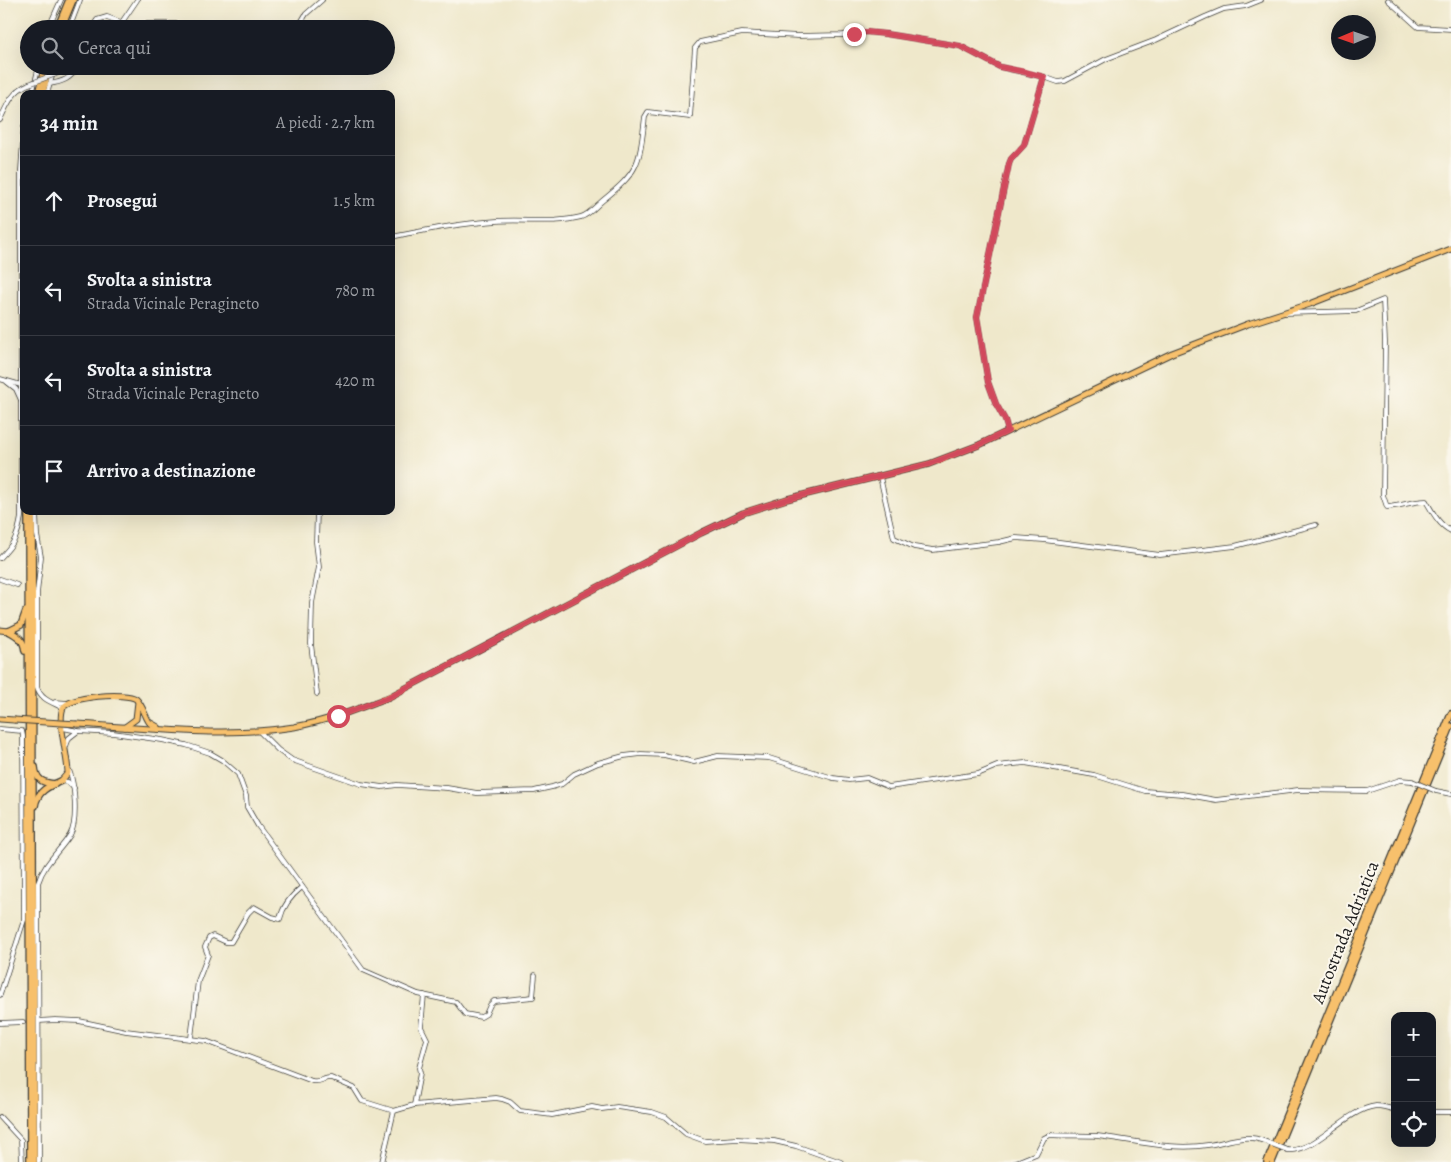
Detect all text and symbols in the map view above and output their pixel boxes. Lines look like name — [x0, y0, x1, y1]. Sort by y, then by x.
north arrow — [1331, 15, 1376, 60]
search box — [20, 20, 395, 75]
route end — [843, 23, 866, 46]
icon: search — [38, 34, 66, 62]
text: Cerca qui — [78, 35, 151, 61]
text: 34 min — [40, 109, 98, 137]
text: A piedi · 2.7 km — [276, 112, 375, 134]
icon: ahead — [40, 187, 68, 215]
text: Prosegui — [87, 188, 157, 214]
text: 1.5 km — [333, 190, 375, 212]
text: Svolta a sinistra — [87, 267, 212, 293]
icon: left — [40, 277, 68, 305]
text: 780 m — [336, 280, 375, 302]
text: Strada Vicinale Peragineto — [87, 293, 259, 315]
text: Svolta a sinistra — [87, 357, 212, 383]
icon: left — [40, 367, 68, 395]
text: 420 m — [335, 370, 375, 392]
text: Strada Vicinale Peragineto — [87, 383, 259, 405]
icon: arrive — [40, 457, 68, 485]
text: Arrivo a destinazione — [87, 458, 256, 484]
route start — [327, 705, 350, 728]
street label: Autostrada Adriatica — [1305, 857, 1385, 1008]
map controls — [1391, 1012, 1436, 1147]
button: + — [1391, 1012, 1436, 1057]
button: − — [1391, 1057, 1436, 1102]
button: locate — [1391, 1102, 1436, 1147]

